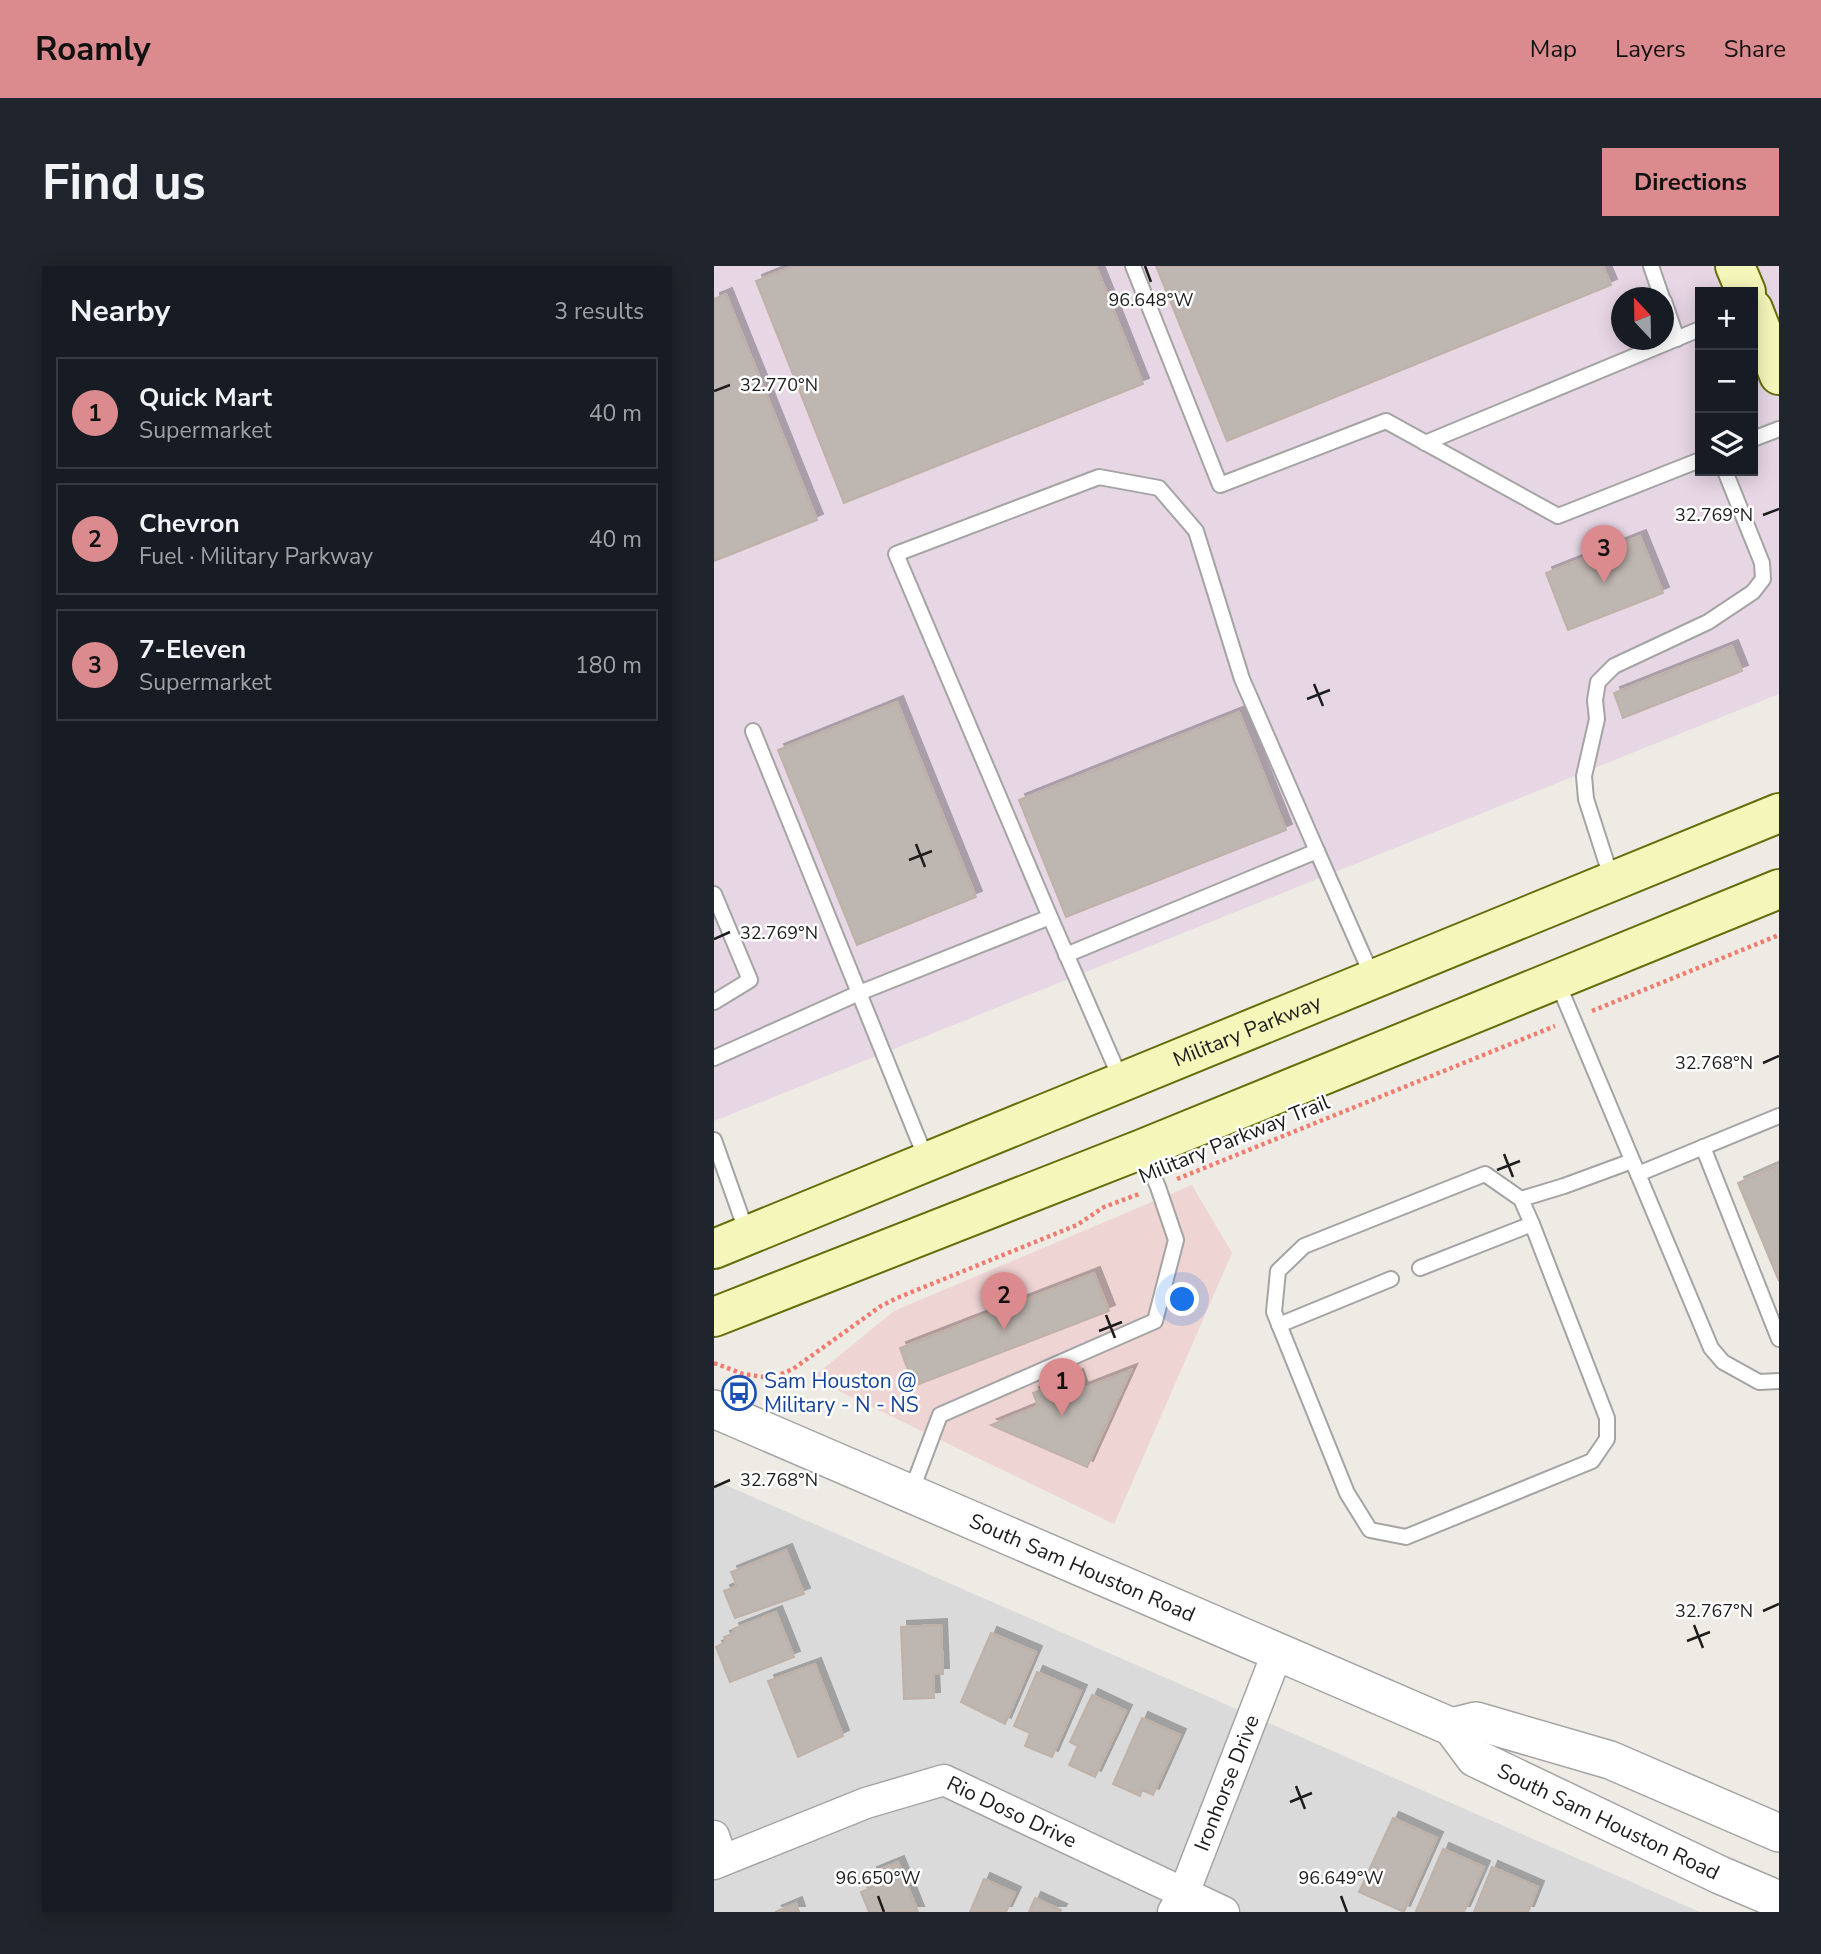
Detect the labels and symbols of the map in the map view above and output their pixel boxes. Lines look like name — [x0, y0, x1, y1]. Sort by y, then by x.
north arrow — [1611, 287, 1674, 350]
text: 96.648°W — [1109, 288, 1194, 312]
text: 32.770°N — [740, 373, 818, 397]
text: 32.769°N — [1675, 503, 1753, 527]
pin: 3 — [1581, 525, 1627, 583]
text: 32.769°N — [740, 921, 818, 945]
street label: Military Parkway — [1169, 988, 1326, 1074]
text: 32.768°N — [1675, 1051, 1753, 1075]
street label: Military Parkway Trail — [1134, 1088, 1334, 1190]
pin: 2 — [981, 1272, 1027, 1330]
your location — [1165, 1282, 1199, 1316]
pin: 1 — [1039, 1358, 1085, 1416]
place label: Sam Houston @ Military - N - NS — [764, 1367, 919, 1419]
bus stop icon: Sam Houston @ Military - N - NS — [720, 1374, 758, 1412]
text: 32.768°N — [740, 1468, 818, 1492]
street label: South Sam Houston Road — [965, 1507, 1199, 1629]
text: 32.767°N — [1675, 1599, 1753, 1623]
street label: Ironhorse Drive — [1188, 1711, 1266, 1855]
street label: South Sam Houston Road — [1493, 1757, 1724, 1887]
street label: Rio Doso Drive — [942, 1769, 1081, 1855]
text: 96.650°W — [836, 1866, 921, 1890]
text: 96.649°W — [1299, 1866, 1384, 1890]

